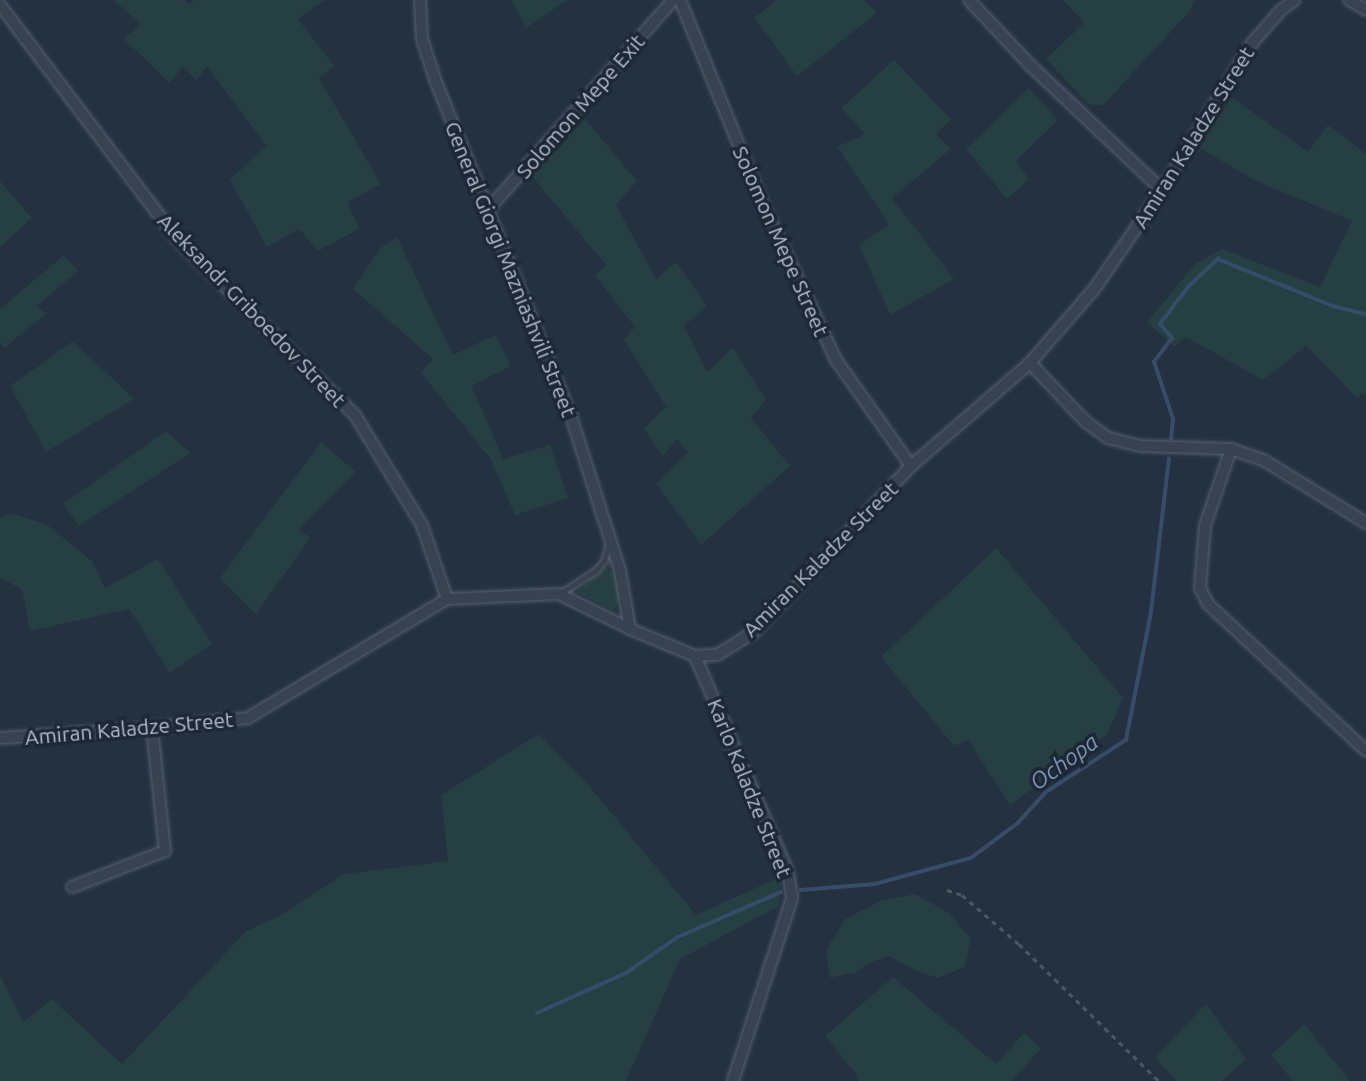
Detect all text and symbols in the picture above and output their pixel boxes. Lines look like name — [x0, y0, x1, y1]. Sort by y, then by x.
street label: Solomon Mepe Exit — [511, 29, 649, 183]
street label: Amiran Kaladze Street — [1127, 42, 1259, 232]
street label: General Giorgi Mazniashvili Street — [440, 118, 582, 420]
street label: Solomon Mepe Street — [728, 142, 834, 340]
street label: Aleksandr Griboedov Street — [153, 208, 351, 412]
street label: Amiran Kaladze Street — [737, 476, 903, 642]
street label: Karlo Kaladze Street — [703, 695, 797, 881]
street label: Amiran Kaladze Street — [24, 706, 234, 750]
water label: Ochopa — [1024, 728, 1104, 796]

